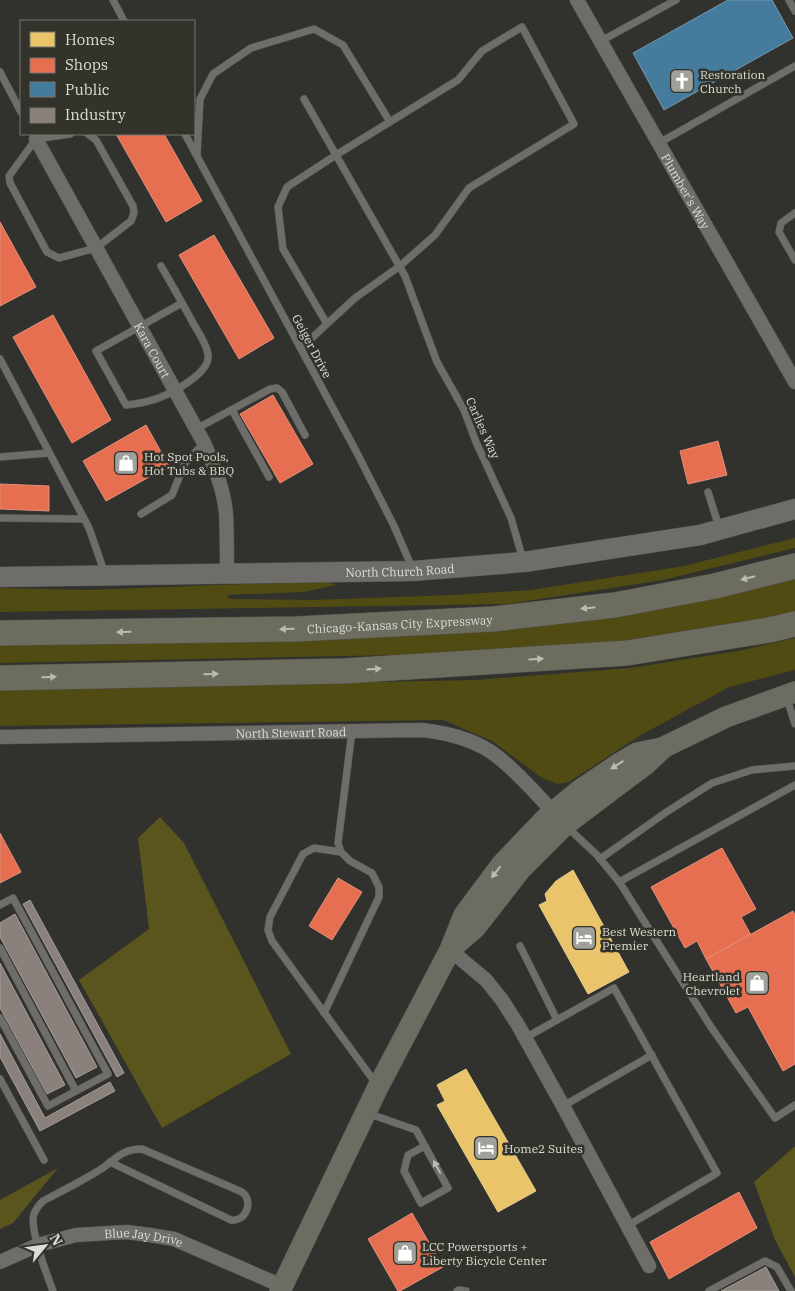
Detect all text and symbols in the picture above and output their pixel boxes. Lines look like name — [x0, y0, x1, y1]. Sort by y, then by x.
legend — [20, 20, 195, 135]
text: Homes — [65, 30, 115, 49]
text: Shops — [65, 55, 108, 74]
place label: Restoration Church — [700, 67, 766, 96]
church icon: Restoration Church — [669, 68, 695, 94]
text: Public — [65, 80, 110, 99]
text: Industry — [65, 105, 126, 124]
street label: Plumber's Way — [659, 151, 714, 232]
street label: Geiger Drive — [289, 312, 335, 380]
street label: Kara Court — [131, 320, 174, 380]
street label: Carlies Way — [463, 395, 503, 462]
place label: Hot Spot Pools, Hot Tubs & BBQ — [144, 449, 234, 478]
shop icon: Hot Spot Pools, Hot Tubs & BBQ — [113, 450, 139, 476]
street label: North Church Road — [345, 560, 455, 579]
one-way arrow — [740, 574, 755, 582]
one-way arrow — [580, 604, 596, 612]
street label: Chicago-Kansas City Expressway — [307, 611, 494, 636]
one-way arrow — [278, 625, 294, 633]
one-way arrow — [116, 628, 132, 636]
one-way arrow — [528, 654, 544, 662]
one-way arrow — [366, 664, 382, 672]
one-way arrow — [203, 669, 219, 677]
one-way arrow — [41, 673, 57, 681]
street label: North Stewart Road — [235, 724, 346, 741]
one-way arrow — [611, 760, 624, 770]
one-way arrow — [491, 865, 501, 879]
place label: Best Western Premier — [602, 924, 677, 953]
hotel icon: Best Western Premier — [571, 925, 597, 951]
place label: Heartland Chevrolet — [683, 969, 740, 998]
shop icon: Heartland Chevrolet — [744, 970, 770, 996]
hotel icon: Home2 Suites — [473, 1135, 499, 1161]
place label: Home2 Suites — [504, 1141, 583, 1156]
one-way arrow — [432, 1160, 441, 1174]
north arrow — [20, 1221, 70, 1271]
street label: Blue Jay Drive — [104, 1224, 186, 1250]
text: N — [46, 1230, 67, 1249]
place label: LCC Powersports + Liberty Bicycle Center — [422, 1239, 547, 1268]
shop icon: LCC Powersports + Liberty Bicycle Center — [392, 1240, 418, 1266]

